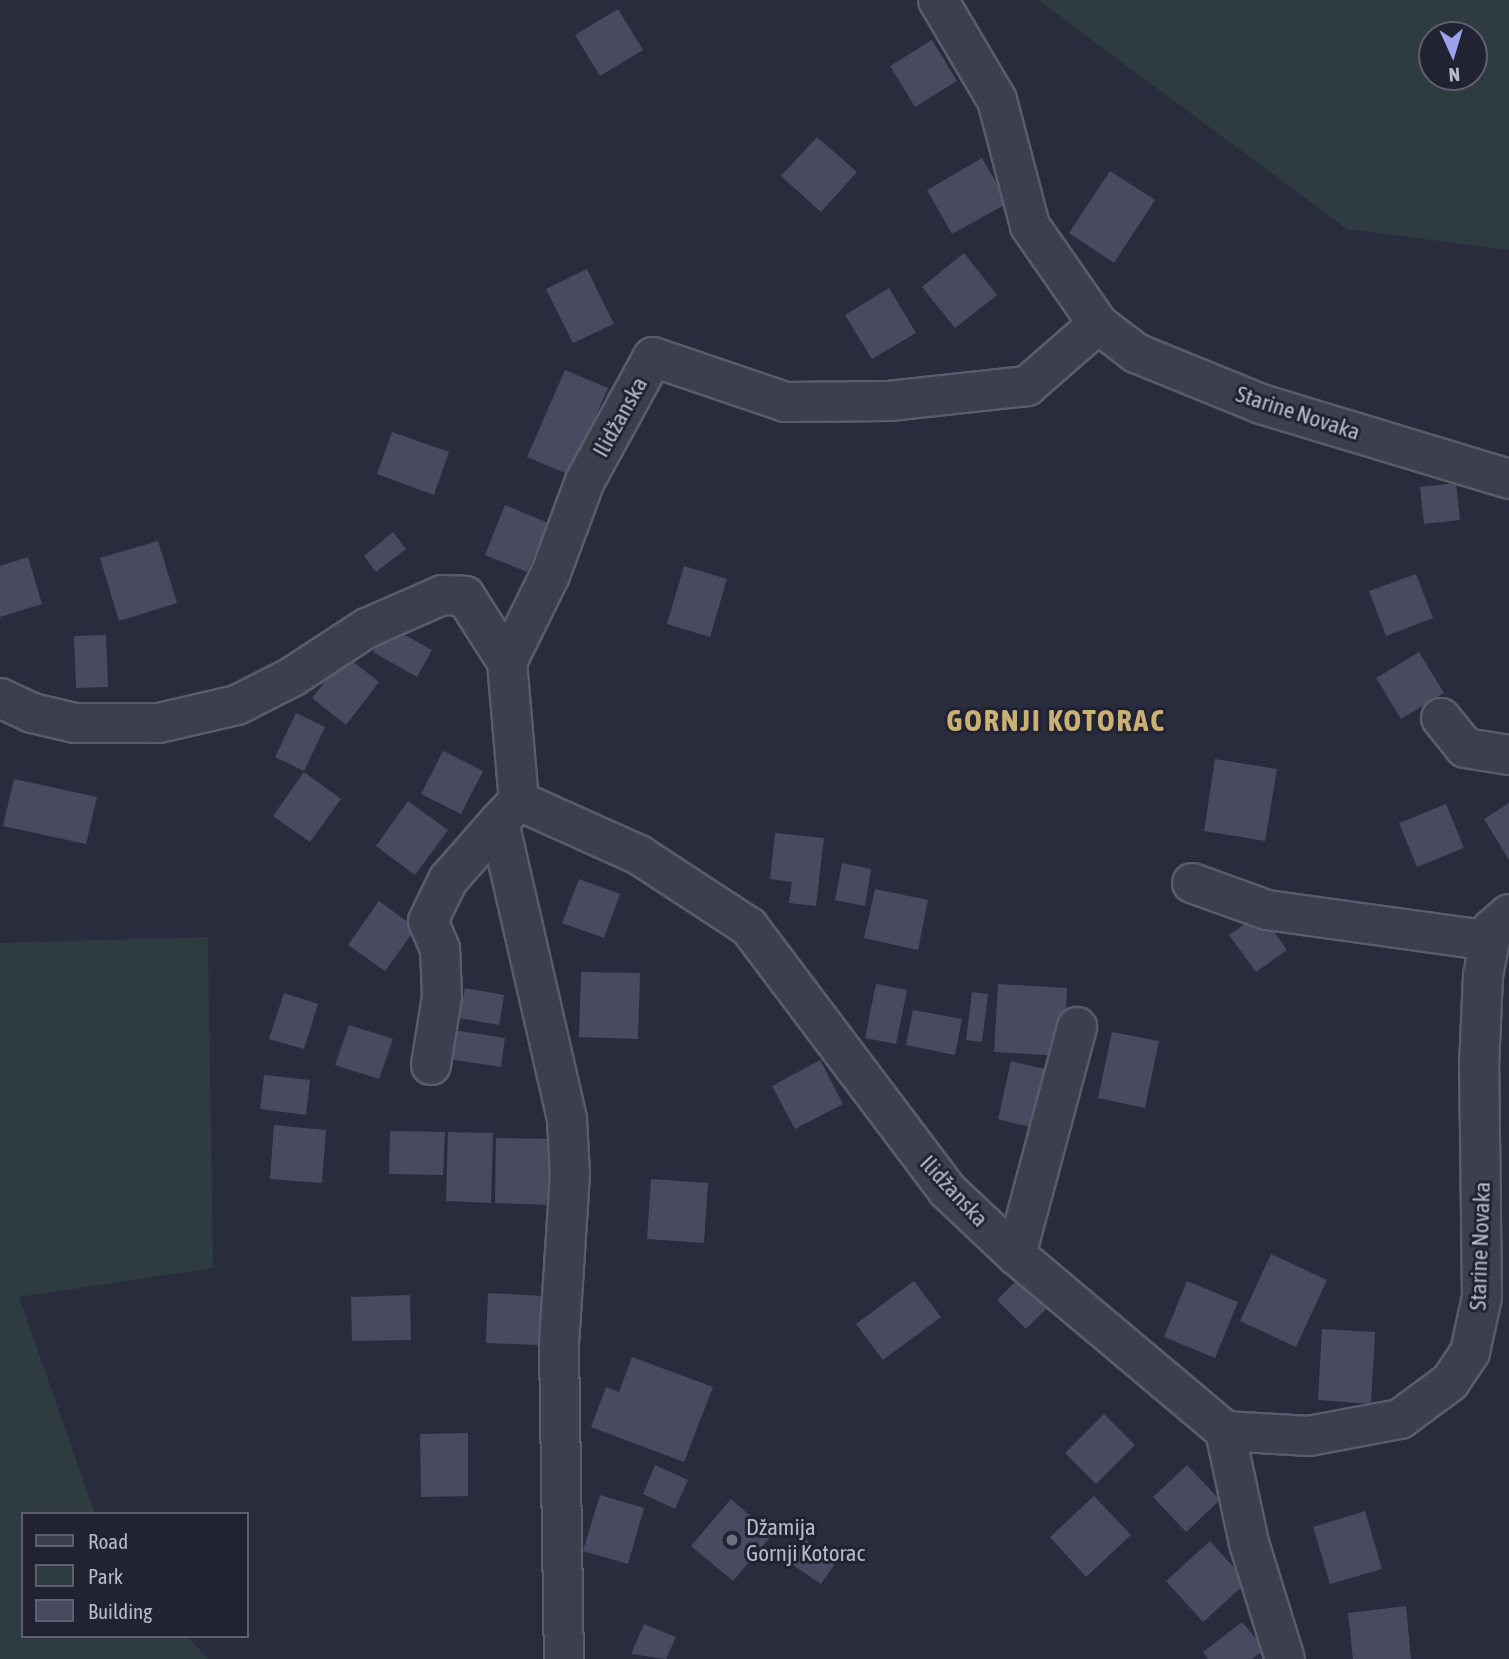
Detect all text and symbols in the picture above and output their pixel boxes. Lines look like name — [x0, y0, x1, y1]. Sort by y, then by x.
north arrow — [1418, 21, 1488, 91]
text: N — [1448, 64, 1461, 86]
street label: Ilidžanska — [587, 372, 653, 462]
street label: Starine Novaka — [1233, 380, 1363, 446]
district label: GORNJI KOTORAC — [948, 702, 1164, 738]
street label: Ilidžanska — [914, 1150, 994, 1232]
street label: Starine Novaka — [1464, 1181, 1496, 1311]
legend — [21, 1512, 248, 1638]
place label: Džamija Gornji Kotorac — [746, 1513, 865, 1567]
text: Road — [88, 1529, 128, 1553]
marker: Džamija Gornji Kotorac — [724, 1532, 740, 1548]
text: Park — [88, 1564, 123, 1588]
text: Building — [88, 1599, 152, 1623]

